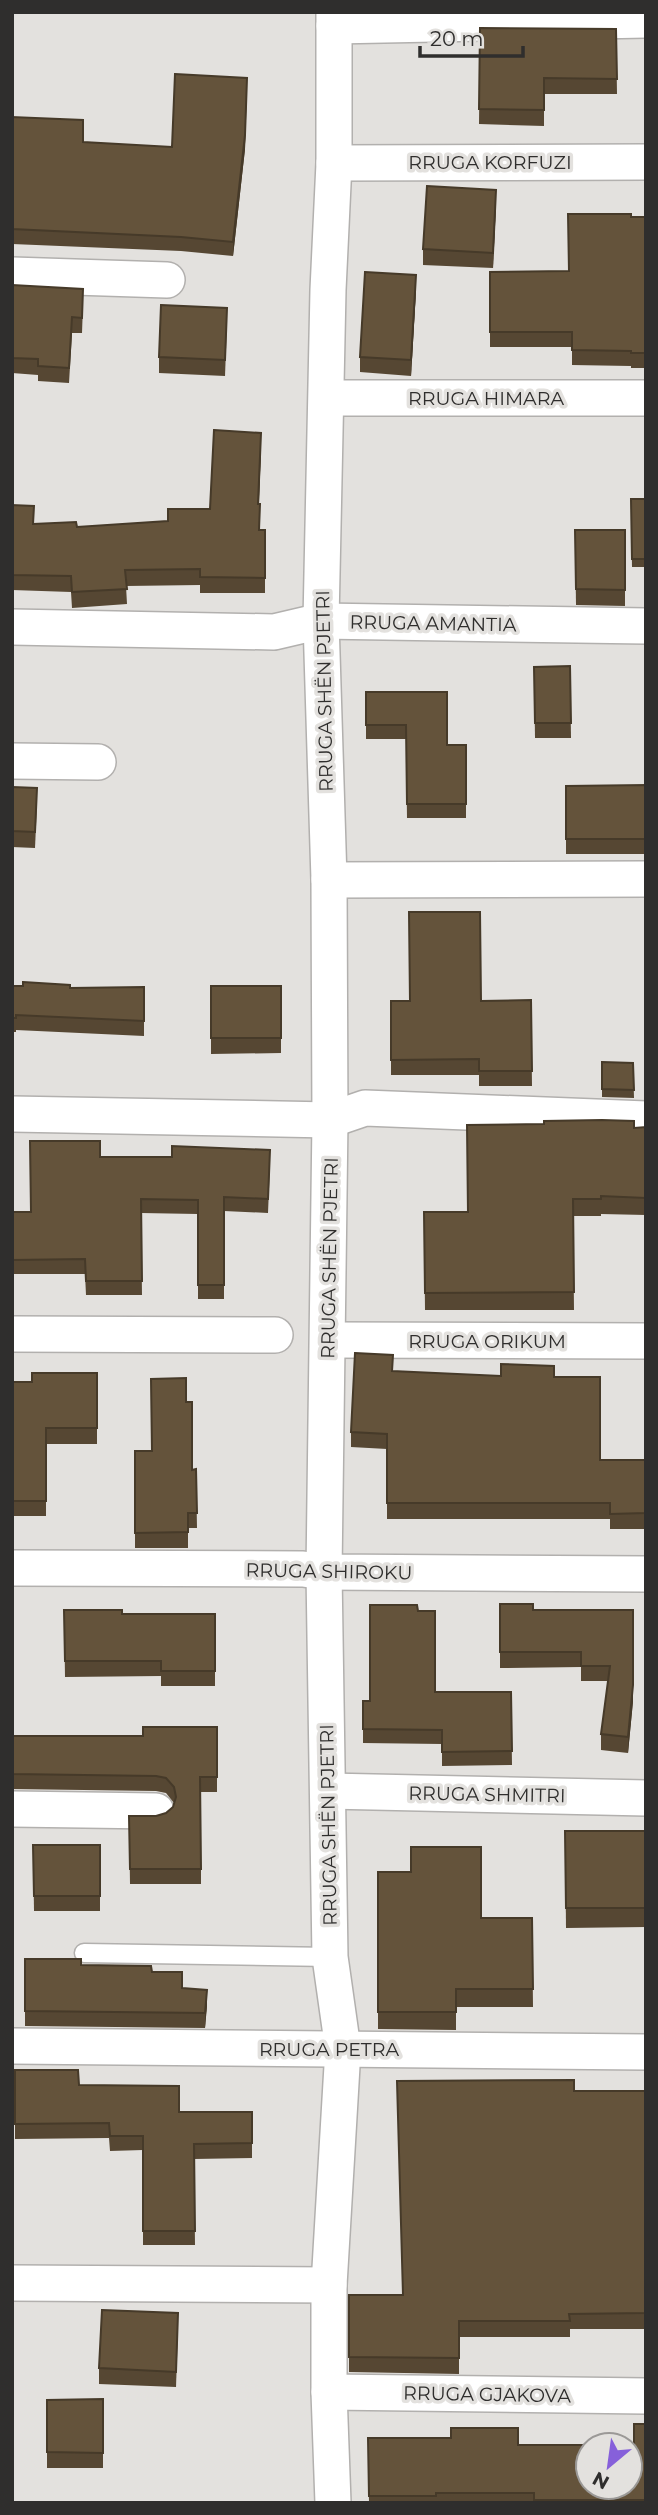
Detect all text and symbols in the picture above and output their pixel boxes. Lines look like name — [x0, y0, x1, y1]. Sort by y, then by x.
scale bar — [420, 14, 523, 58]
text: 20 m — [430, 26, 484, 51]
street label: RRUGA KORFUZI — [408, 151, 572, 174]
street label: RRUGA HIMARA — [408, 387, 564, 410]
street label: RRUGA SHËN PJETRI — [311, 590, 338, 792]
street label: RRUGA AMANTIA — [349, 611, 517, 636]
street label: RRUGA SHËN PJETRI — [316, 1157, 343, 1359]
street label: RRUGA ORIKUM — [408, 1330, 566, 1353]
street label: RRUGA SHIROKU — [245, 1559, 413, 1584]
street label: RRUGA SHËN PJETRI — [315, 1724, 342, 1926]
street label: RRUGA SHMITRI — [408, 1782, 566, 1807]
street label: RRUGA PETRA — [259, 2038, 399, 2061]
street label: RRUGA GJAKOVA — [403, 2382, 571, 2407]
north arrow — [574, 2431, 644, 2501]
text: N — [589, 2467, 613, 2494]

